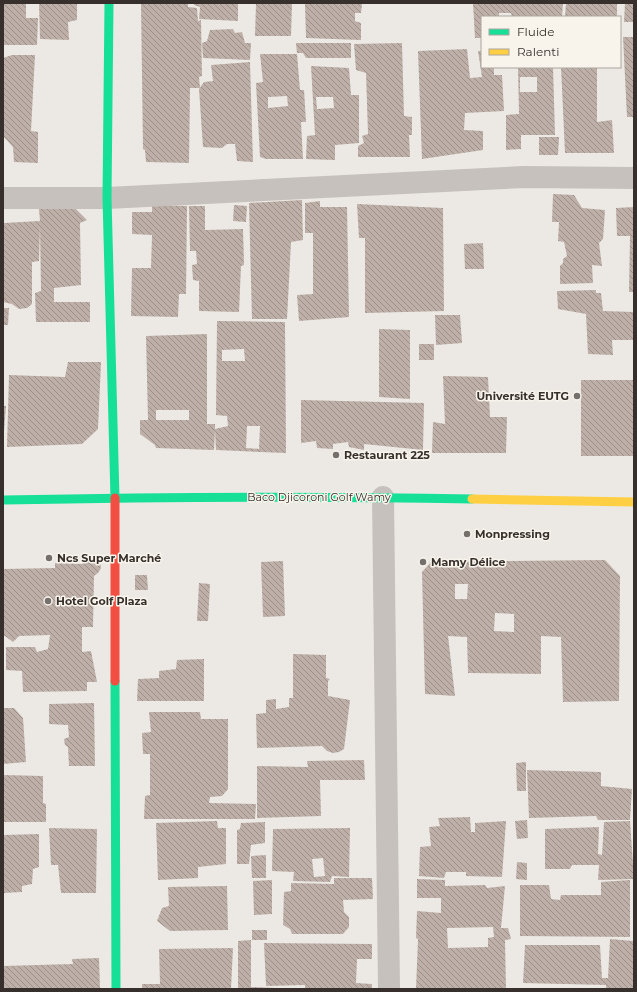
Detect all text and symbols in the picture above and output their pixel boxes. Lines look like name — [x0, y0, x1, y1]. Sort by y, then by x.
legend — [481, 16, 621, 68]
text: Fluide — [517, 24, 555, 39]
text: Ralenti — [517, 44, 559, 59]
place label: Université EUTG — [476, 389, 569, 403]
marker: Université EUTG — [572, 391, 582, 401]
place label: Restaurant 225 — [344, 448, 430, 462]
marker: Restaurant 225 — [331, 450, 341, 460]
street label: Baco Djicoroni Golf Wamy — [247, 490, 391, 504]
place label: Monpressing — [475, 527, 550, 541]
marker: Monpressing — [462, 529, 472, 539]
place label: Ncs Super Marché — [57, 551, 161, 565]
marker: Ncs Super Marché — [44, 553, 54, 563]
place label: Mamy Délice — [431, 555, 505, 569]
marker: Mamy Délice — [418, 557, 428, 567]
place label: Hotel Golf Plaza — [56, 594, 148, 608]
marker: Hotel Golf Plaza — [43, 596, 53, 606]

